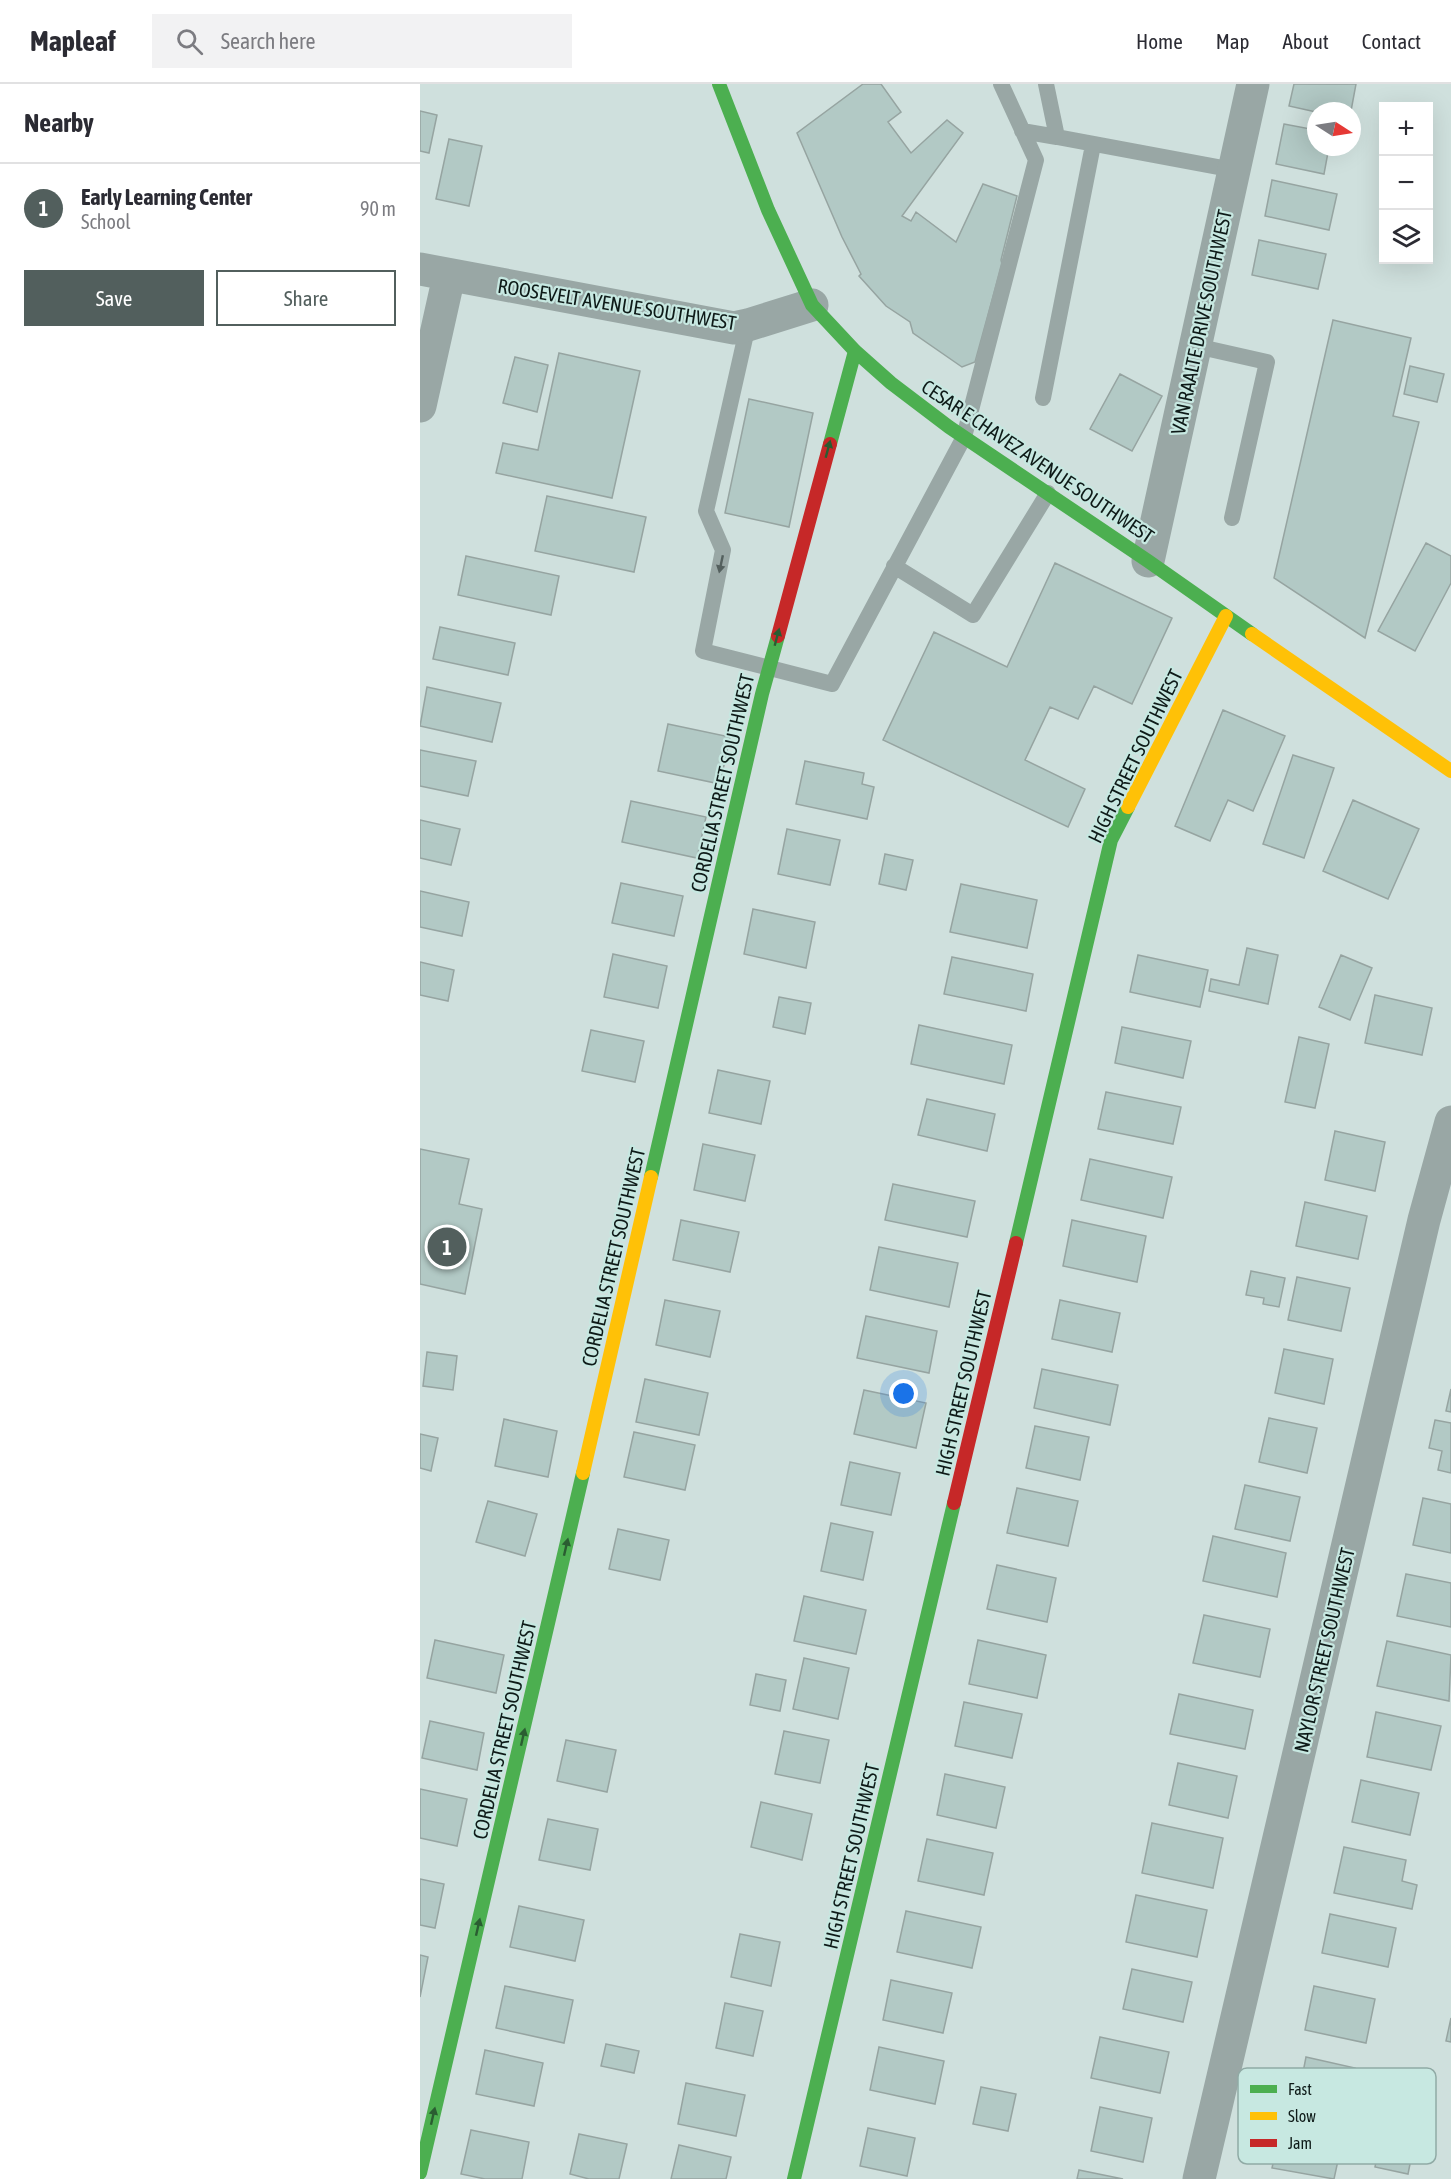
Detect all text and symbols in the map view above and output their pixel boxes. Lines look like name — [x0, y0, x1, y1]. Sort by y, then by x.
search box — [152, 14, 572, 68]
text: Mapleaf — [30, 25, 116, 57]
icon: search — [173, 25, 206, 58]
text: Search here — [221, 28, 316, 54]
text: Home — [1136, 29, 1183, 53]
text: Map — [1216, 29, 1250, 53]
text: About — [1283, 29, 1329, 53]
text: Contact — [1362, 29, 1421, 53]
north arrow — [1307, 102, 1361, 156]
map controls — [1379, 102, 1433, 264]
button: + — [1379, 102, 1433, 156]
text: Nearby — [24, 108, 94, 138]
button: − — [1379, 156, 1433, 210]
text: Early Learning Center — [81, 184, 252, 210]
text: 1 — [39, 197, 48, 220]
text: 90 m — [360, 197, 396, 220]
street label: VAN RAALTE DRIVE SOUTHWEST — [1166, 207, 1236, 436]
text: School — [81, 210, 131, 233]
button: layers — [1379, 210, 1433, 264]
button: Save — [24, 270, 204, 326]
button: Share — [216, 270, 396, 326]
street label: ROOSEVELT AVENUE SOUTHWEST — [496, 274, 738, 334]
street label: CESAR E CHAVEZ AVENUE SOUTHWEST — [918, 375, 1159, 548]
one-way arrow — [824, 440, 833, 458]
one-way arrow — [715, 555, 725, 573]
one-way arrow — [773, 628, 783, 646]
street label: HIGH STREET SOUTHWEST — [1083, 665, 1187, 846]
street label: CORDELIA STREET SOUTHWEST — [686, 671, 758, 895]
street label: CORDELIA STREET SOUTHWEST — [577, 1145, 649, 1369]
pin: 1 — [428, 1224, 466, 1270]
street label: HIGH STREET SOUTHWEST — [930, 1288, 996, 1478]
your location — [889, 1379, 918, 1408]
one-way arrow — [562, 1538, 572, 1556]
street label: NAYLOR STREET SOUTHWEST — [1289, 1545, 1359, 1755]
street label: CORDELIA STREET SOUTHWEST — [468, 1618, 540, 1842]
one-way arrow — [518, 1728, 528, 1746]
street label: HIGH STREET SOUTHWEST — [818, 1761, 884, 1951]
one-way arrow — [474, 1917, 484, 1936]
legend — [1238, 2068, 1436, 2164]
text: Fast — [1288, 2080, 1312, 2098]
one-way arrow — [429, 2107, 439, 2126]
text: Slow — [1288, 2107, 1316, 2125]
text: Jam — [1288, 2134, 1312, 2152]

